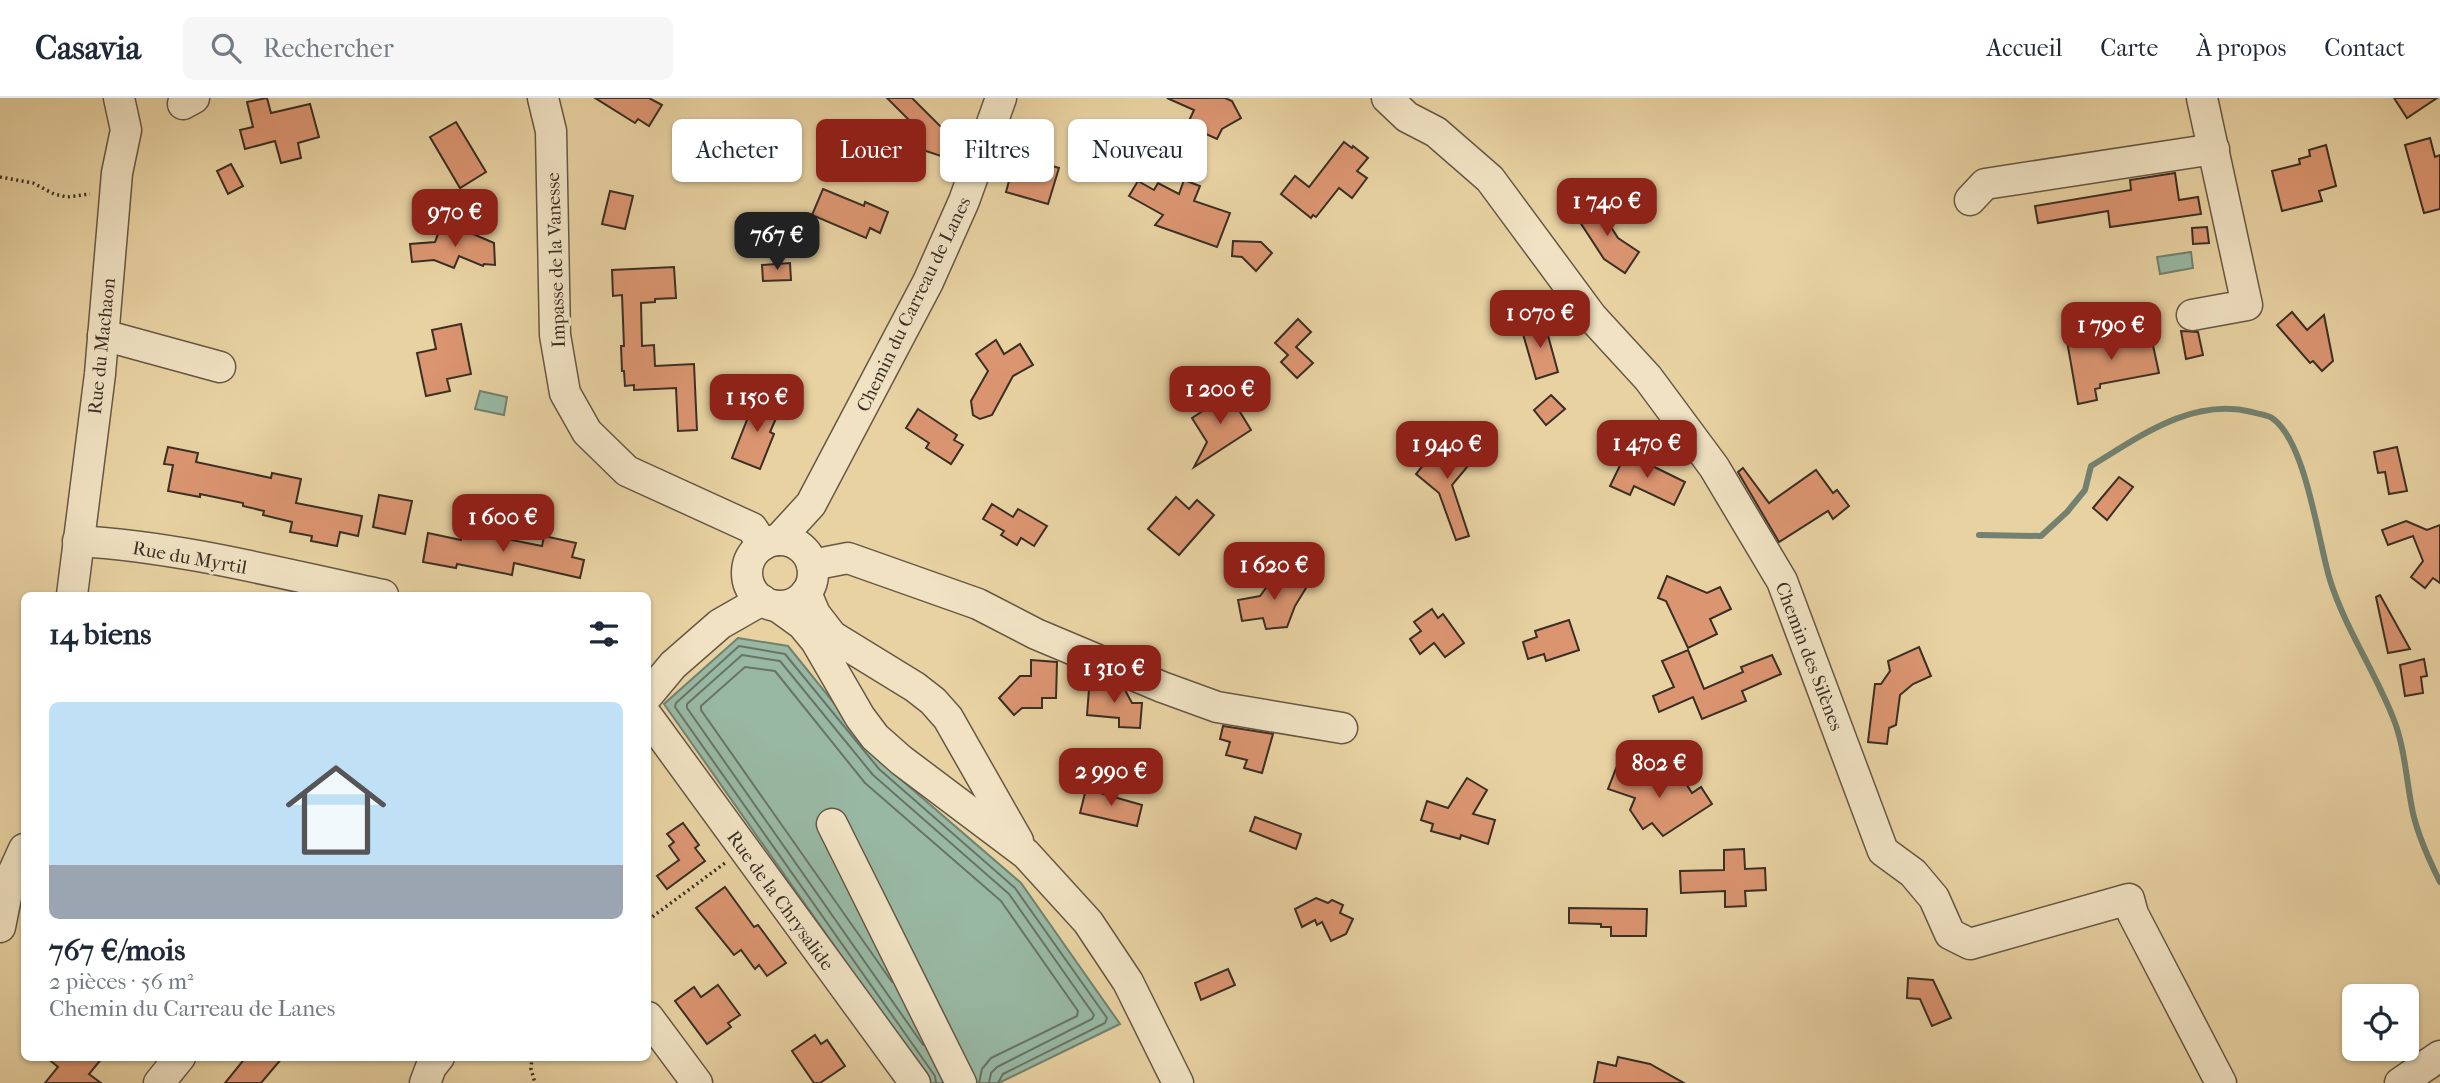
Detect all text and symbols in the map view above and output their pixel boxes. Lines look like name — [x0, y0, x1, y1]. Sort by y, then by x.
search box — [183, 17, 673, 80]
text: Casavia — [35, 29, 141, 68]
icon: search — [207, 29, 245, 67]
text: Rechercher — [263, 33, 394, 64]
text: Accueil — [1987, 34, 2062, 62]
text: Carte — [2100, 34, 2158, 62]
text: À propos — [2196, 34, 2286, 62]
text: Contact — [2324, 34, 2405, 62]
chip: Acheter — [672, 119, 802, 182]
chip: Louer — [816, 119, 926, 182]
chip: Filtres — [940, 119, 1054, 182]
chip: Nouveau — [1068, 119, 1207, 182]
street label: Impasse de la Vanesse — [542, 172, 570, 348]
pin: 1 740 € — [1542, 178, 1672, 238]
text: 1 740 € — [1573, 187, 1641, 214]
pin: 970 € — [406, 190, 504, 249]
street label: Chemin du Carreau de Lanes — [852, 193, 976, 416]
text: 970 € — [428, 198, 482, 225]
pin: 767 € — [728, 212, 826, 272]
text: 767 € — [750, 221, 804, 248]
street label: Rue du Machaon — [84, 277, 120, 415]
pin: 1 070 € — [1475, 290, 1605, 350]
text: 1 070 € — [1506, 299, 1574, 326]
pin: 1 790 € — [2046, 302, 2176, 362]
text: 1 790 € — [2077, 311, 2145, 338]
pin: 1 200 € — [1155, 366, 1285, 426]
pin: 1 150 € — [692, 374, 822, 434]
text: 1 200 € — [1186, 375, 1254, 402]
text: 1 150 € — [726, 383, 788, 410]
pin: 1 470 € — [1582, 420, 1712, 480]
pin: 1 940 € — [1382, 422, 1512, 481]
text: 1 470 € — [1613, 429, 1681, 456]
text: 1 940 € — [1412, 430, 1482, 457]
pin: 1 600 € — [438, 494, 568, 554]
text: 1 600 € — [468, 503, 538, 530]
street label: Rue du Myrtil — [131, 537, 249, 579]
pin: 1 620 € — [1209, 542, 1339, 602]
text: 1 620 € — [1240, 551, 1308, 578]
street label: Chemin des Silènes — [1771, 579, 1848, 734]
icon: filters — [585, 615, 623, 653]
text: 14 biens — [49, 617, 151, 652]
pin: 1 310 € — [1049, 646, 1179, 705]
text: 1 310 € — [1083, 654, 1145, 681]
pin: 802 € — [1610, 740, 1708, 800]
icon: home — [273, 747, 399, 873]
pin: 2 990 € — [1046, 748, 1176, 808]
text: 802 € — [1632, 749, 1686, 776]
text: 2 990 € — [1075, 757, 1147, 784]
street label: Rue de la Chrysalide — [722, 826, 838, 975]
text: 767 €/mois — [49, 933, 185, 968]
text: 2 pièces · 56 m² — [49, 968, 194, 995]
map controls — [2342, 984, 2419, 1061]
button: locate — [2342, 984, 2419, 1061]
text: Chemin du Carreau de Lanes — [49, 995, 335, 1022]

